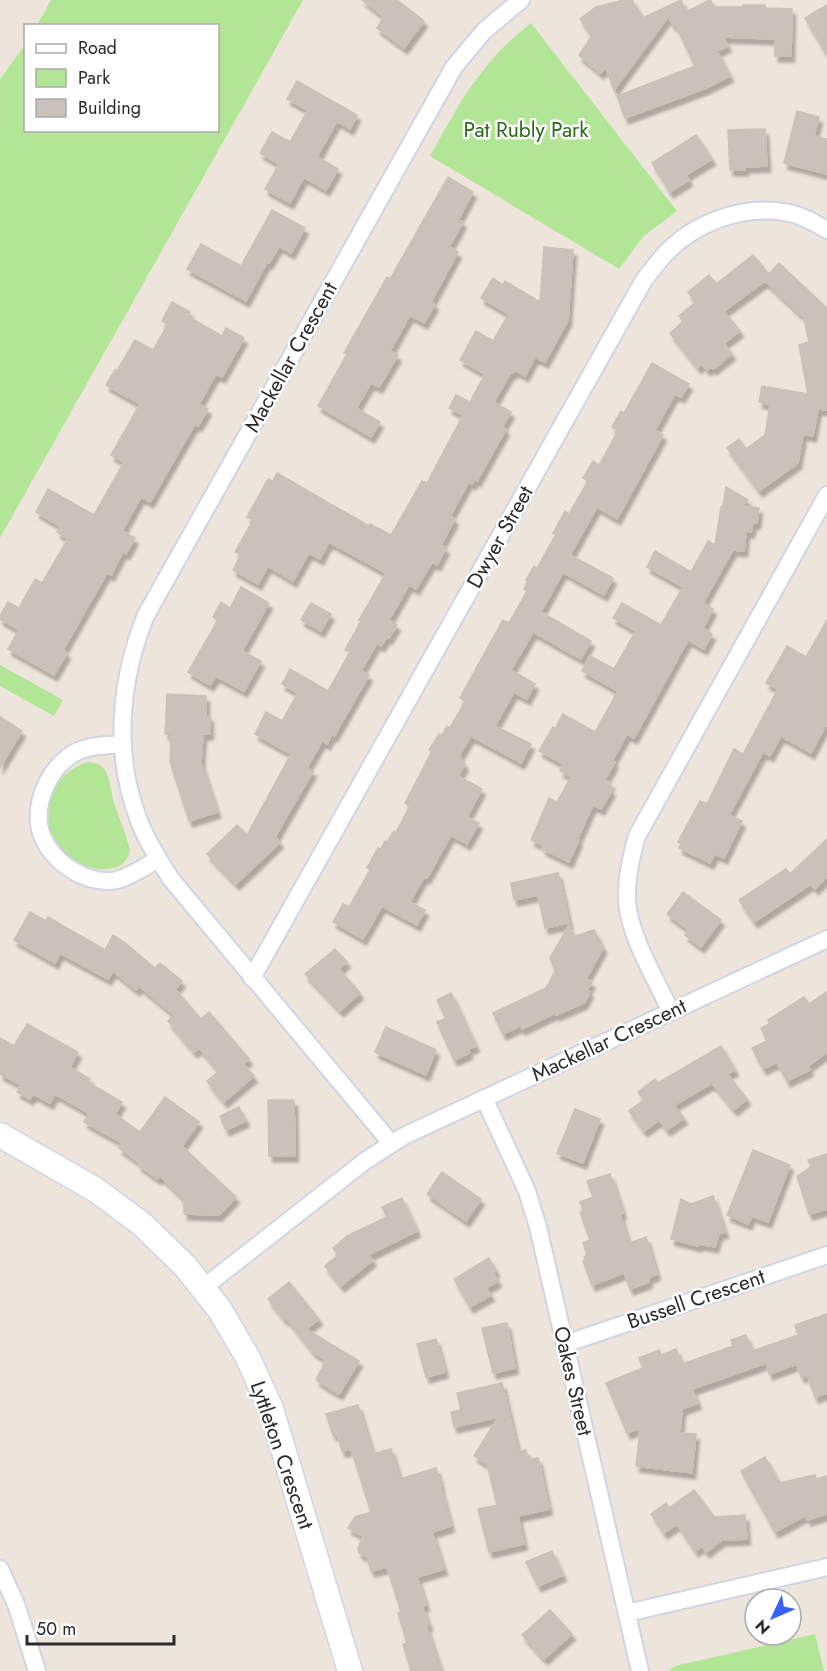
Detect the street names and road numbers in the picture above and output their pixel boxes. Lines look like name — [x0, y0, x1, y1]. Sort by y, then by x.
street label: Mackellar Crescent — [237, 276, 345, 438]
street label: Dwyer Street — [460, 480, 540, 594]
street label: Mackellar Crescent — [527, 991, 691, 1089]
street label: Bussell Crescent — [623, 1261, 769, 1337]
street label: Oakes Street — [546, 1323, 600, 1439]
street label: Lyttleton Crescent — [243, 1377, 321, 1533]

